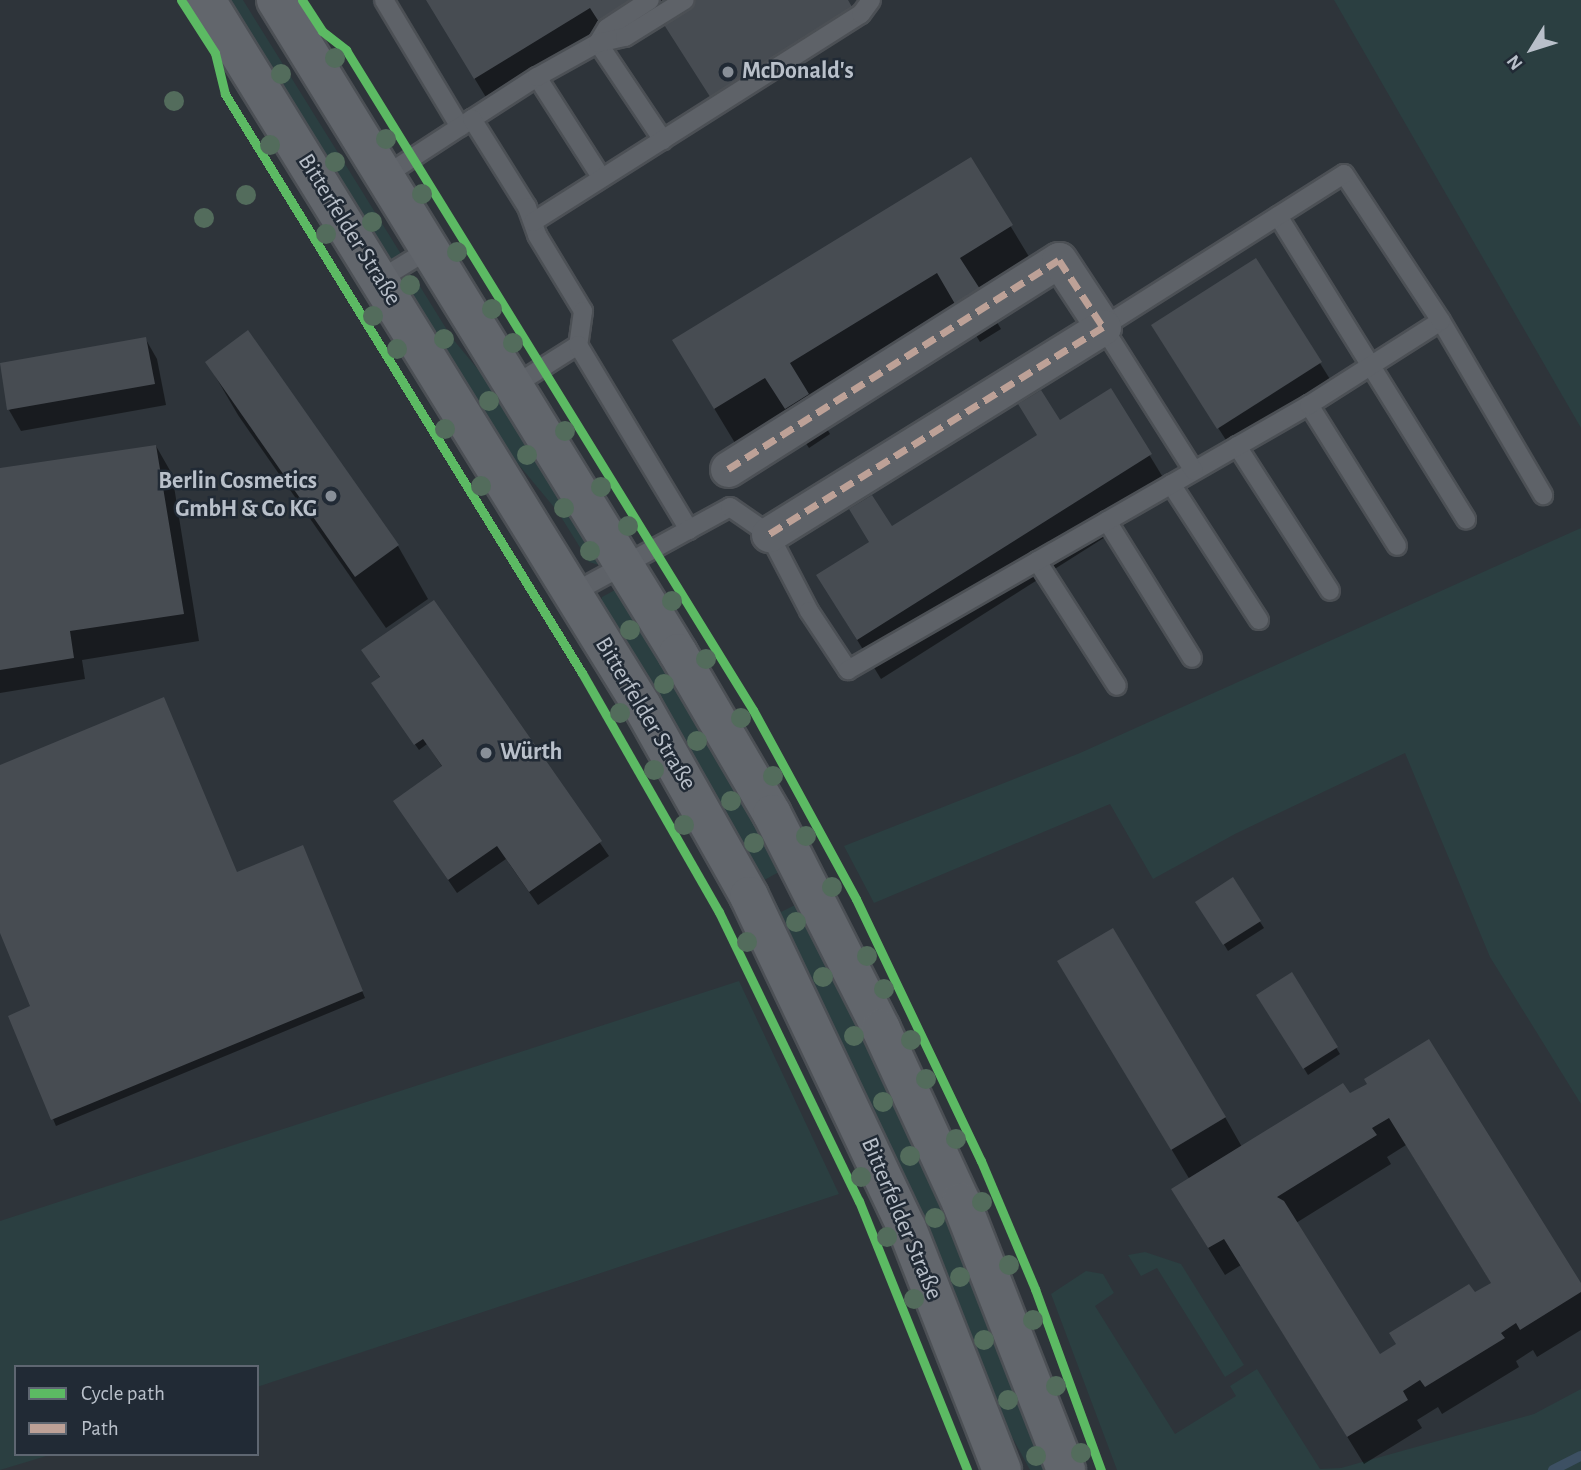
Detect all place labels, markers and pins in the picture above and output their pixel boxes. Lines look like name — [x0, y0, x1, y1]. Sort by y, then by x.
place label: McDonald's — [742, 58, 854, 86]
marker: McDonald's — [720, 64, 736, 80]
place label: Berlin Cosmetics GmbH & Co KG — [158, 468, 317, 524]
marker: Berlin Cosmetics GmbH & Co KG — [323, 488, 339, 504]
place label: Würth — [500, 739, 562, 767]
marker: Würth — [478, 745, 494, 761]

